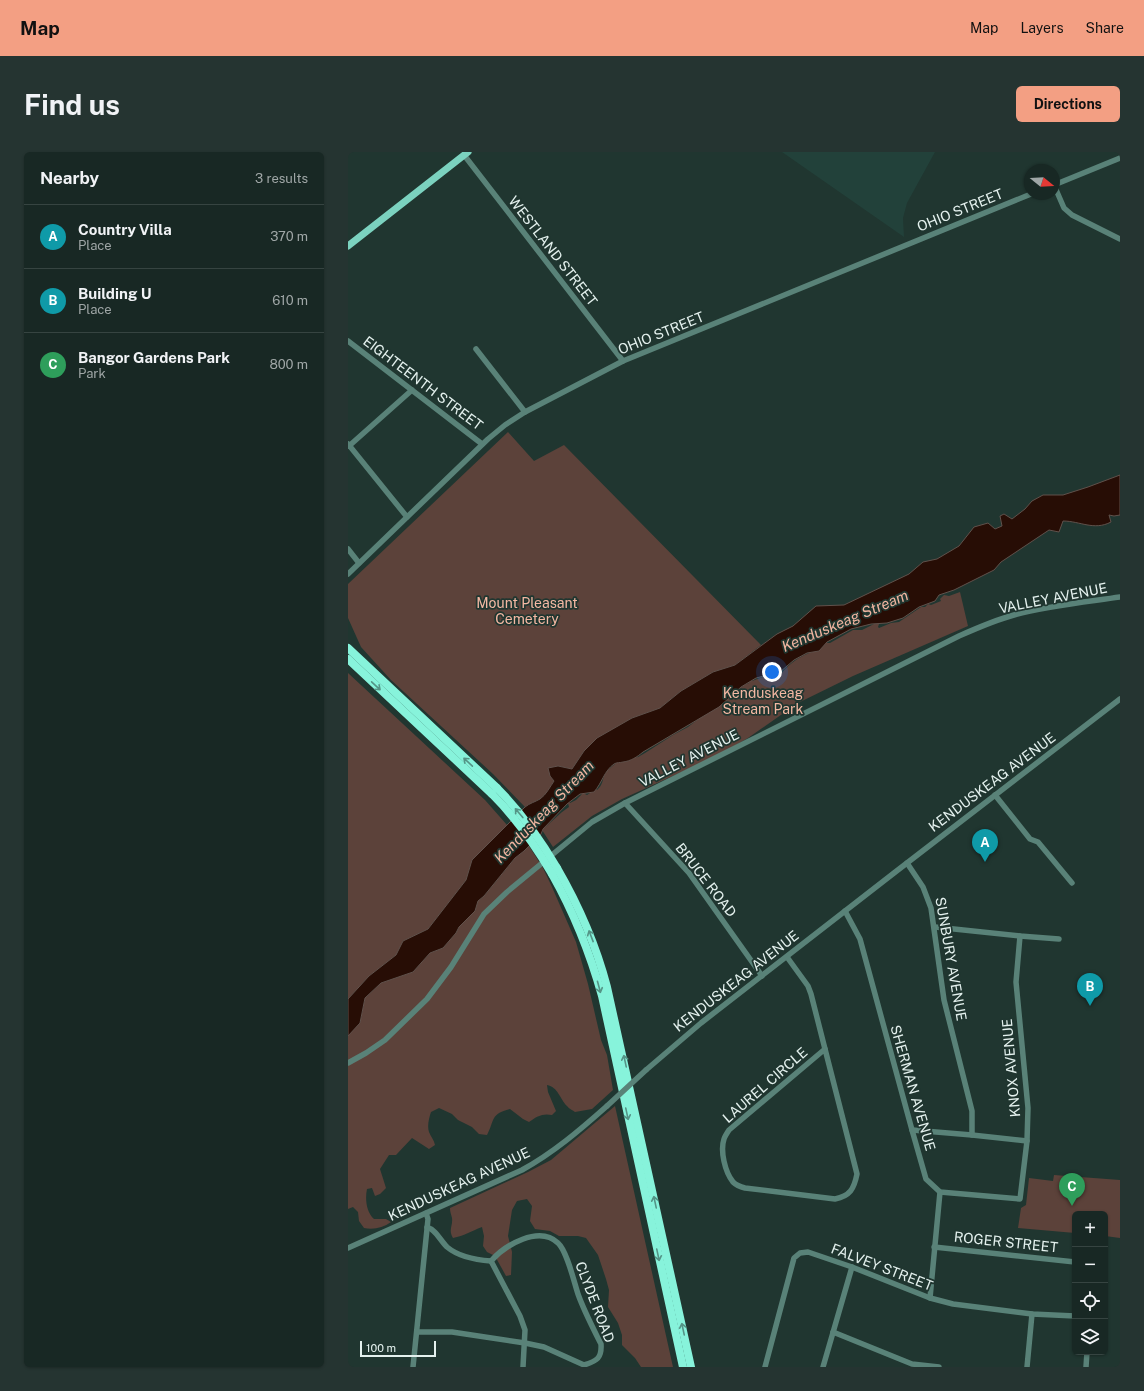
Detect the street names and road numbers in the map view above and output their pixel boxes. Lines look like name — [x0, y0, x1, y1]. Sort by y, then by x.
street label: OHIO STREET — [915, 185, 1005, 235]
street label: WESTLAND STREET — [505, 193, 601, 309]
street label: OHIO STREET — [616, 308, 706, 358]
street label: EIGHTEENTH STREET — [360, 333, 486, 433]
street label: VALLEY AVENUE — [997, 580, 1109, 616]
street label: VALLEY AVENUE — [636, 726, 742, 790]
street label: KENDUSKEAG AVENUE — [925, 729, 1059, 835]
street label: BRUCE ROAD — [672, 840, 740, 920]
street label: SUNBURY AVENUE — [932, 896, 970, 1022]
street label: KENDUSKEAG AVENUE — [670, 927, 802, 1035]
street label: KNOX AVENUE — [999, 1018, 1023, 1118]
street label: SHERMAN AVENUE — [887, 1023, 939, 1153]
street label: LAUREL CIRCLE — [720, 1044, 810, 1126]
street label: KENDUSKEAG AVENUE — [386, 1144, 532, 1224]
street label: ROGER STREET — [953, 1229, 1059, 1255]
street label: FALVEY STREET — [829, 1240, 935, 1294]
street label: CLYDE ROAD — [572, 1259, 618, 1345]

